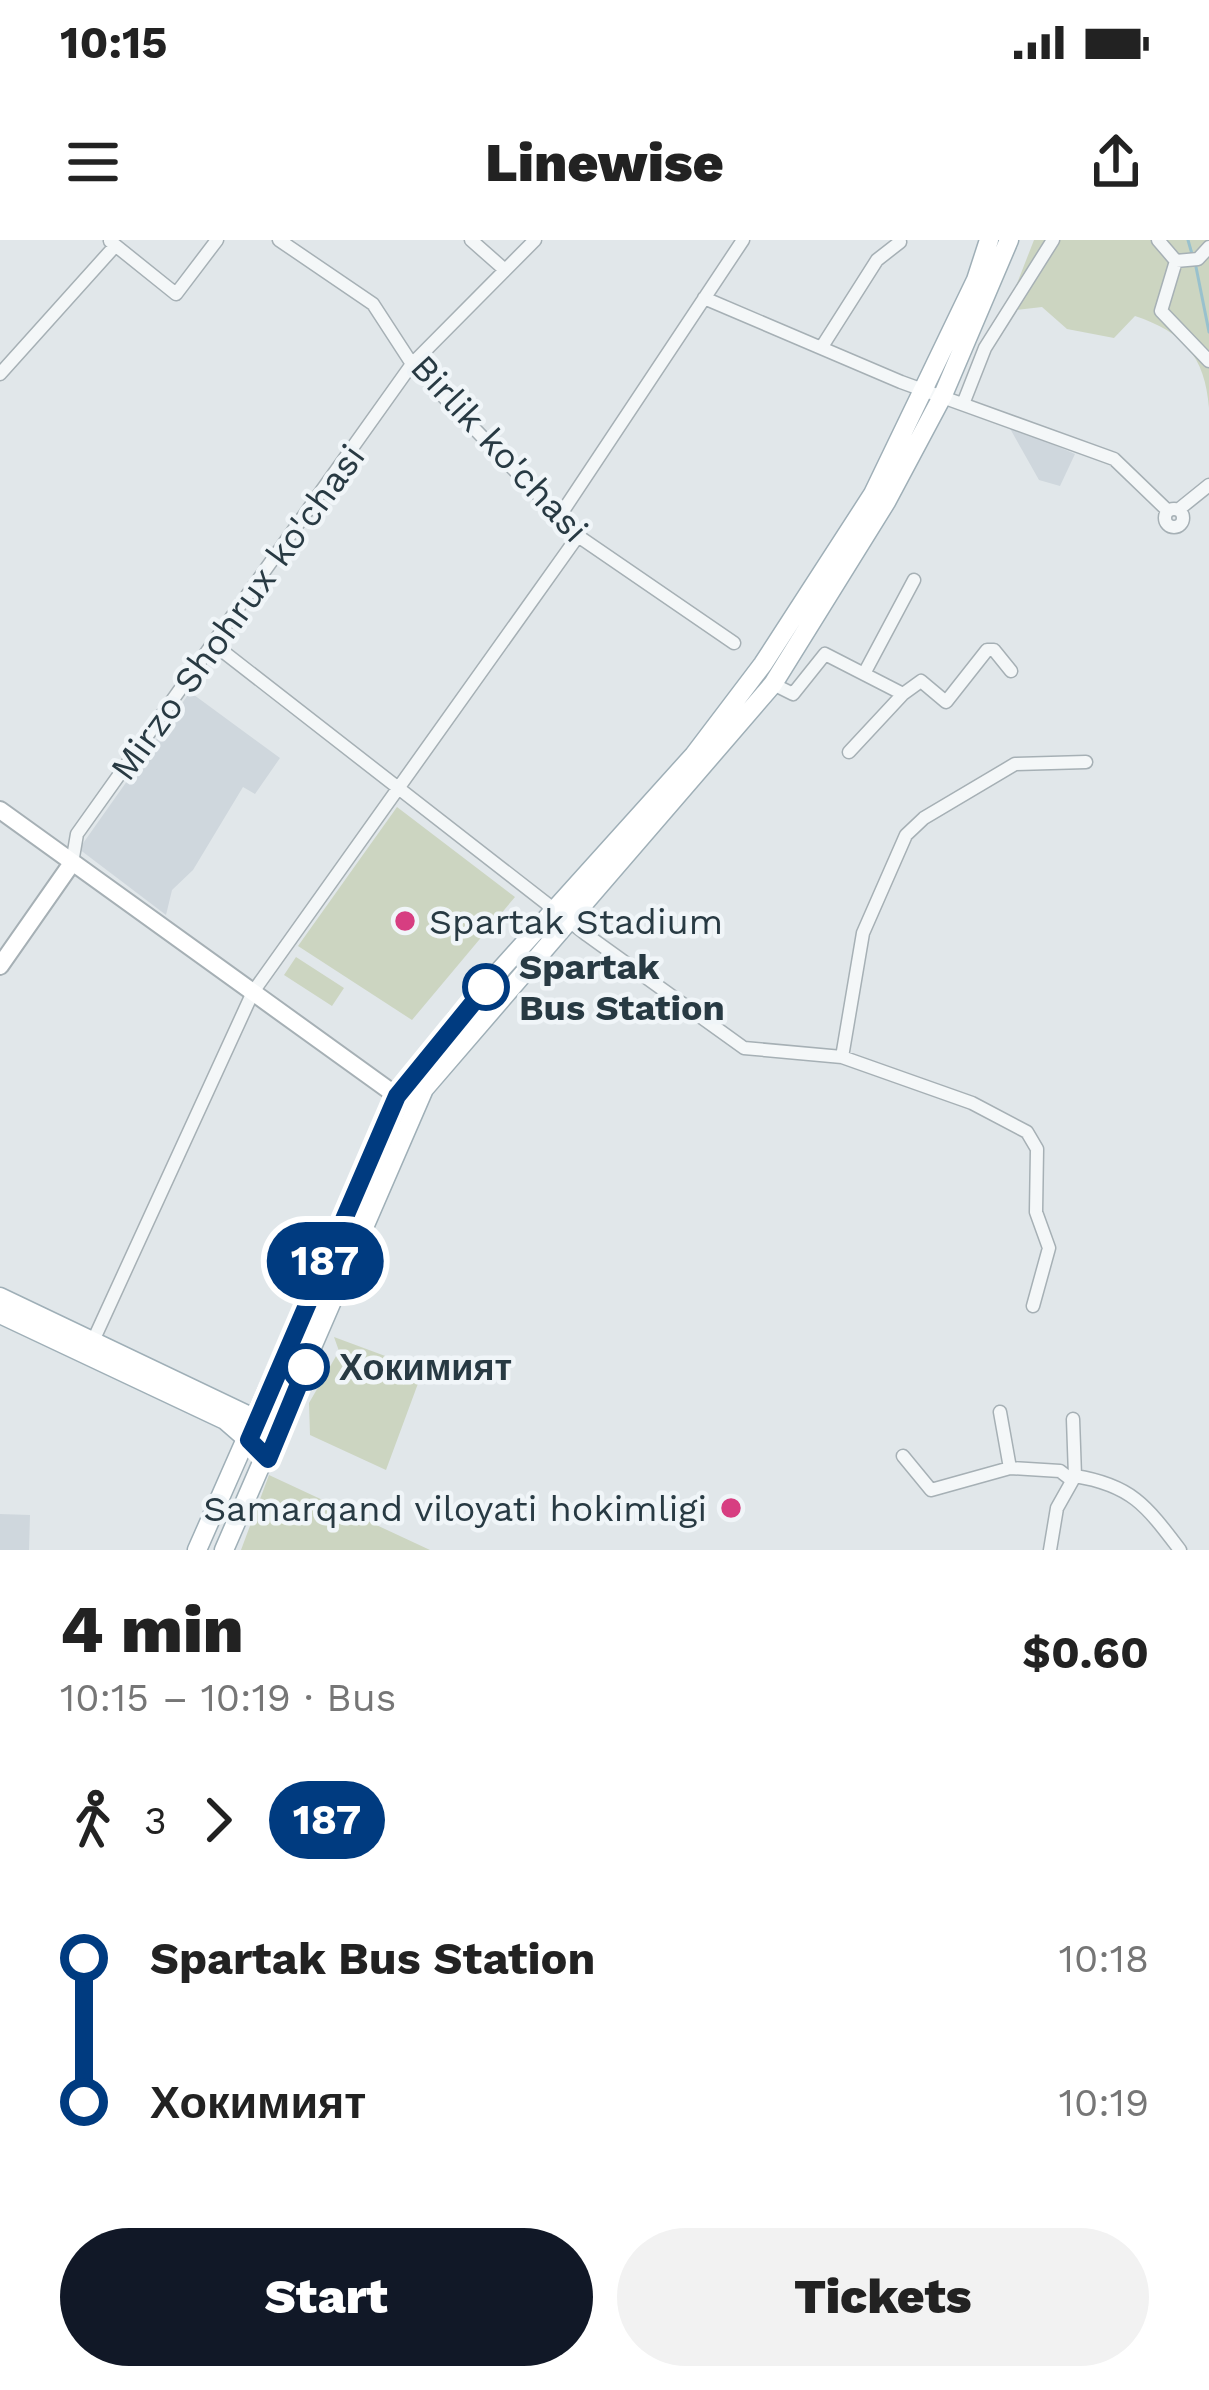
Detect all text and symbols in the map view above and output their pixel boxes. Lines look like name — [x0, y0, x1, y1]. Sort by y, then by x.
text: 10:15 — [60, 16, 168, 69]
icon: menu — [60, 129, 126, 195]
icon: share — [1083, 129, 1149, 195]
text: Linewise — [485, 131, 724, 194]
street label: Birlik ko'chasi — [402, 347, 596, 551]
street label: Mirzo Shohrux ko'chasi — [102, 437, 374, 789]
place label: Spartak Stadium — [429, 901, 723, 943]
marker: Spartak Stadium — [392, 908, 418, 934]
place label: Spartak Bus Station — [519, 946, 725, 1029]
marker: Spartak Bus Station — [464, 965, 508, 1009]
line badge: 187 — [256, 1222, 394, 1300]
text: 187 — [291, 1236, 359, 1285]
marker: Хокимият — [284, 1345, 328, 1389]
place label: Хокимият — [339, 1347, 512, 1389]
place label: Samarqand viloyati hokimligi — [203, 1488, 707, 1530]
marker: Samarqand viloyati hokimligi — [718, 1495, 744, 1521]
text: 4 min — [60, 1591, 244, 1668]
text: $0.60 — [1022, 1626, 1149, 1679]
text: 10:15 – 10:19 · Bus — [60, 1675, 396, 1720]
icon: walk — [60, 1787, 126, 1853]
icon: forward — [185, 1787, 251, 1853]
text: 187 — [293, 1795, 361, 1844]
text: 3 — [144, 1798, 167, 1843]
text: Spartak Bus Station — [150, 1932, 595, 1985]
text: 10:18 — [1059, 1936, 1149, 1981]
text: Хокимият — [150, 2076, 366, 2129]
text: 10:19 — [1059, 2080, 1149, 2125]
button: Start — [60, 2228, 593, 2366]
button: Tickets — [617, 2228, 1149, 2366]

